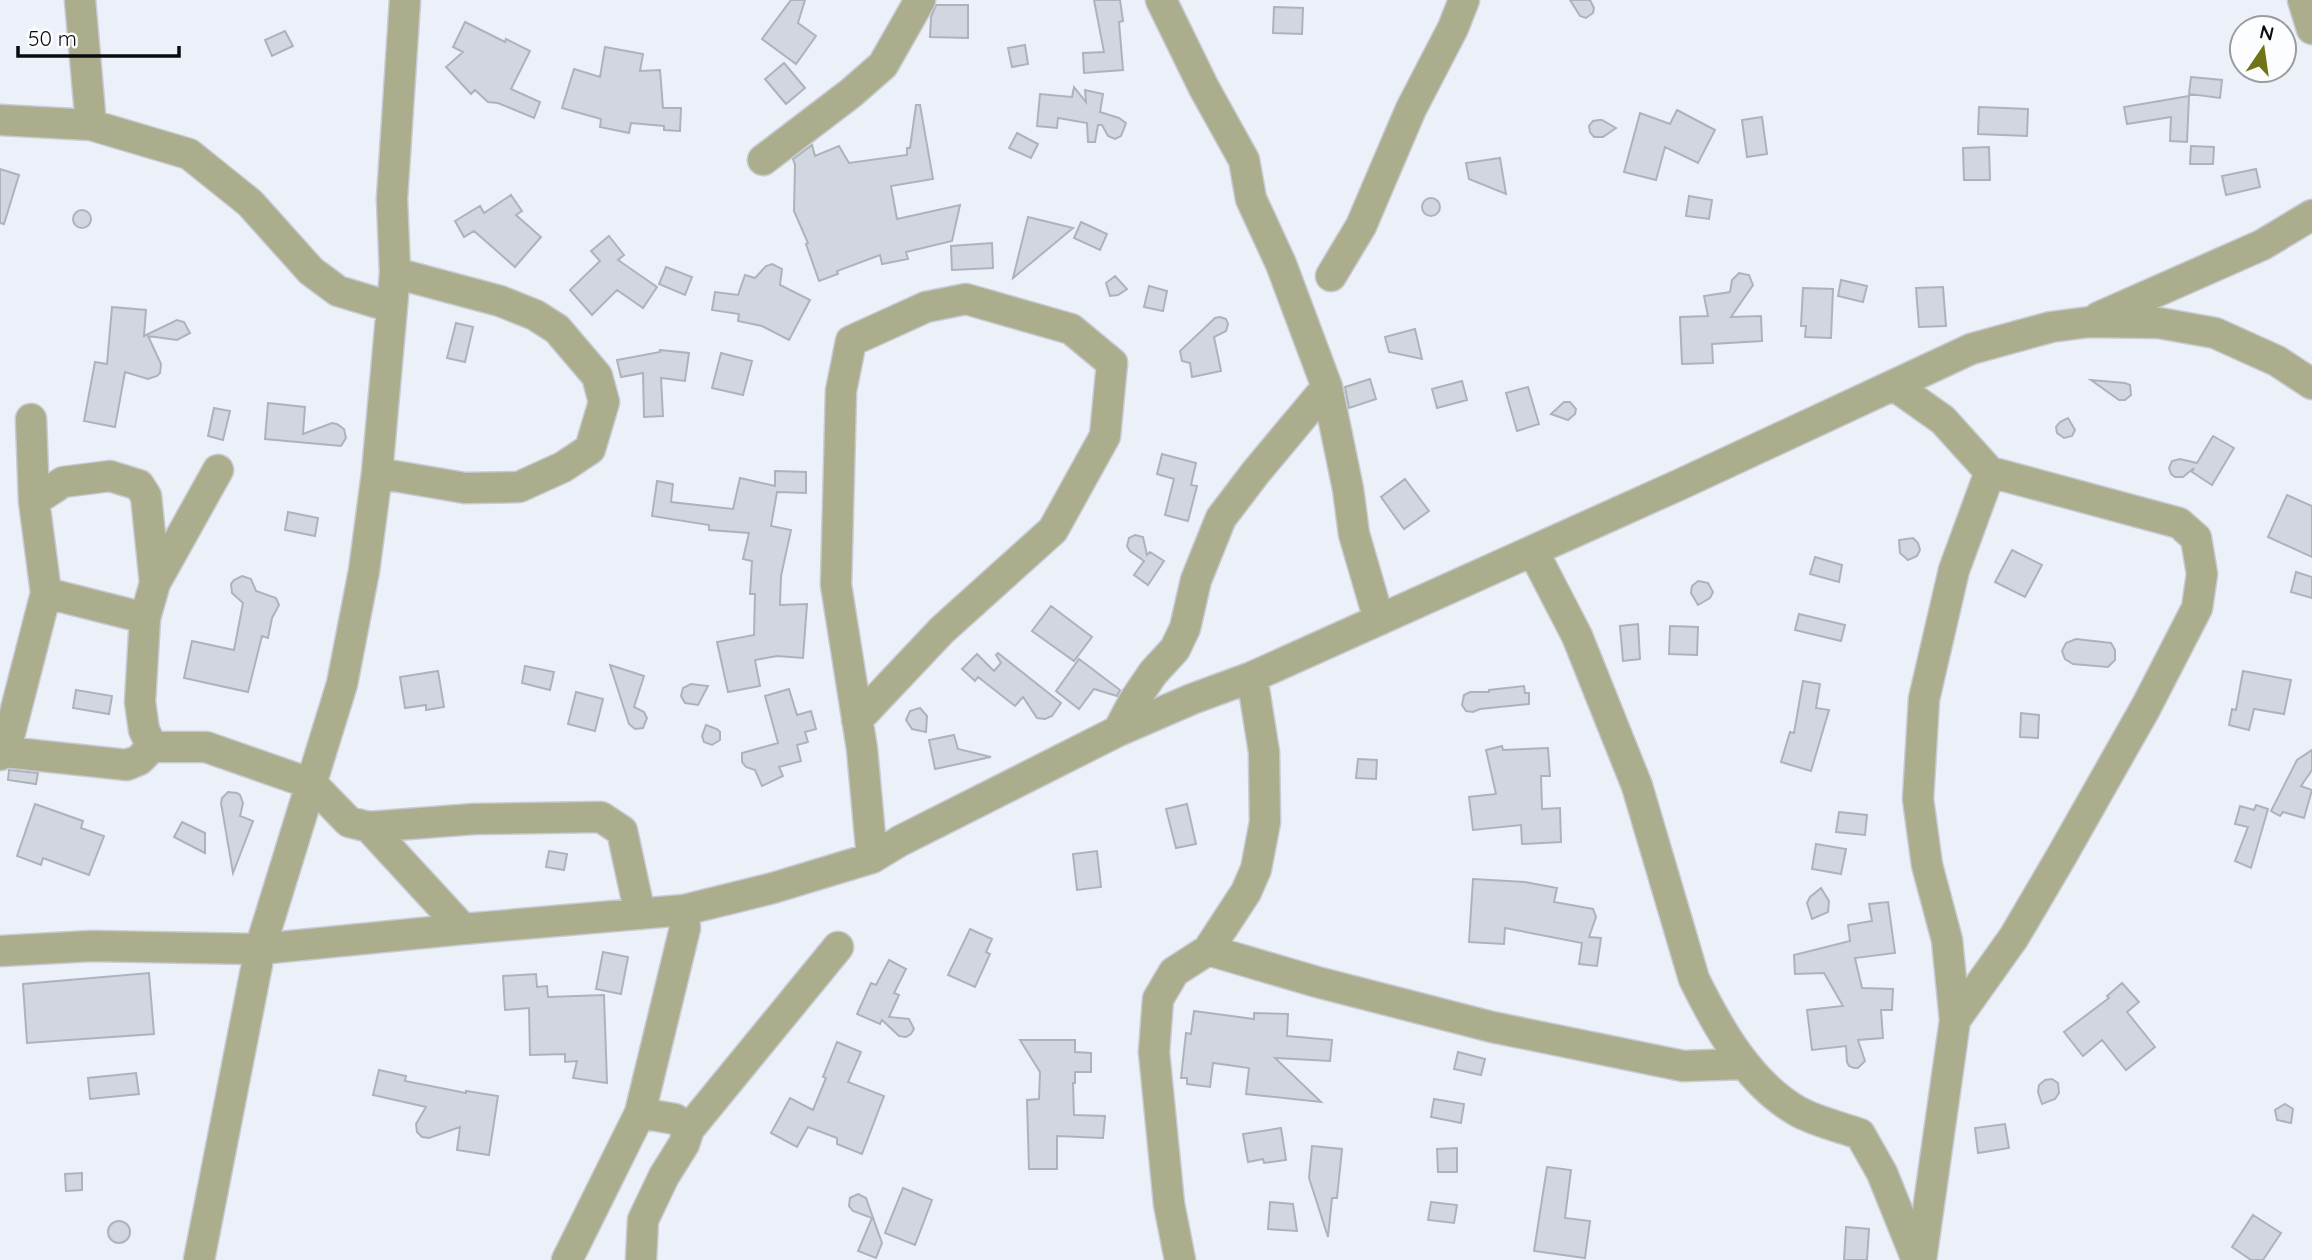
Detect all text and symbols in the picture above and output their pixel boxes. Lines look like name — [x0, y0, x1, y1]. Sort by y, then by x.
scale bar — [18, 14, 178, 58]
north arrow — [2228, 14, 2298, 84]
text: N — [2257, 19, 2276, 46]
text: 50 m — [28, 25, 77, 51]

